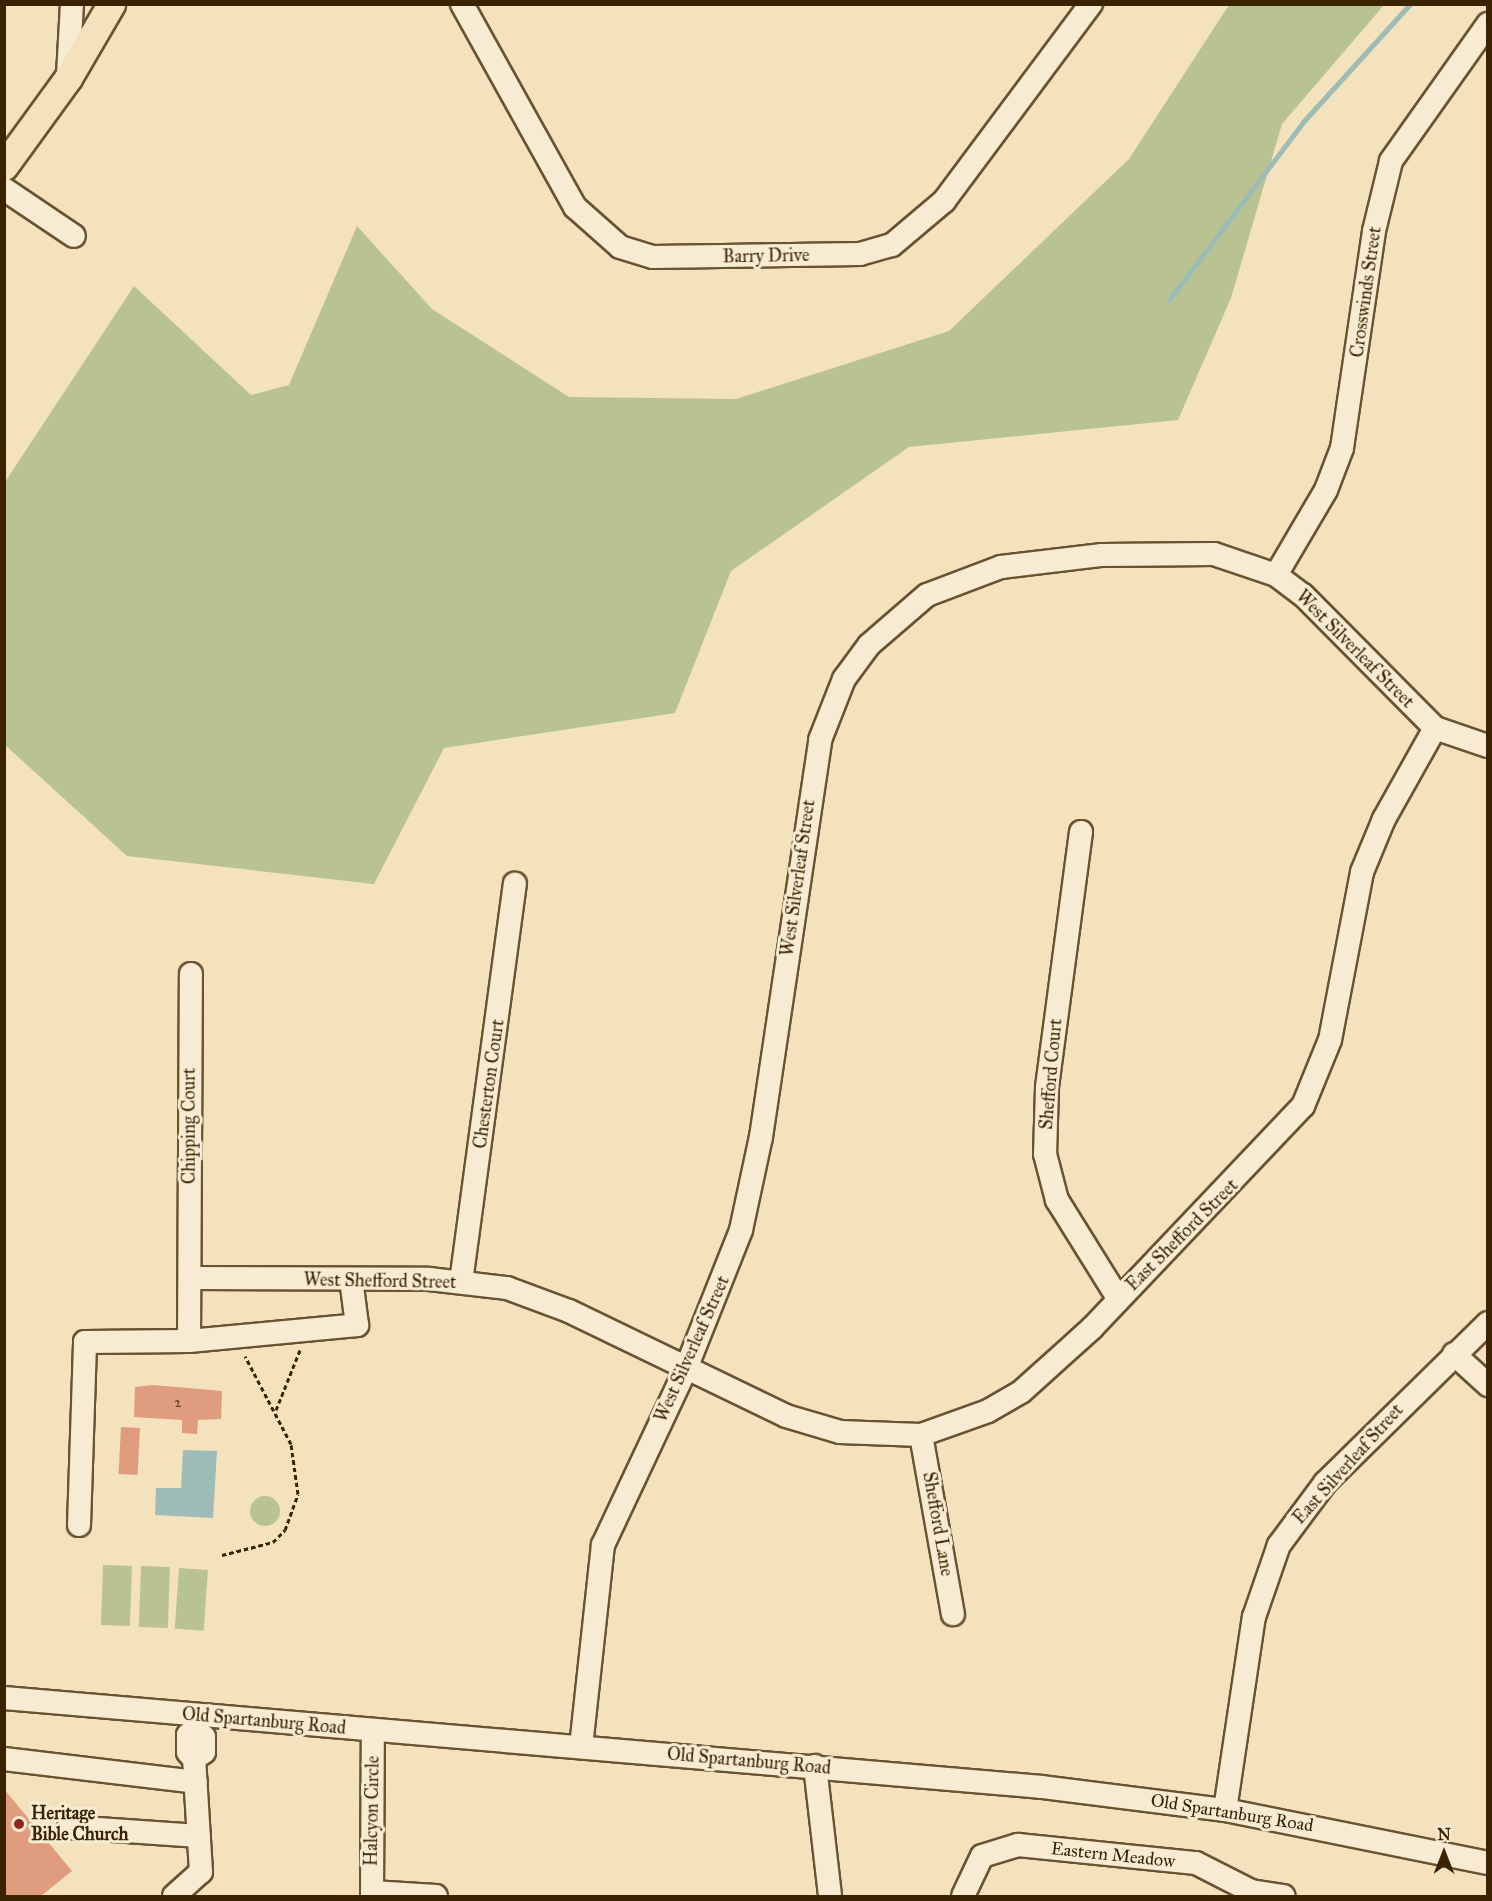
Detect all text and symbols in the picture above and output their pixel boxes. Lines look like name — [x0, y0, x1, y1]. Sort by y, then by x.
street label: Crosswinds Street — [1346, 225, 1386, 359]
street label: Barry Drive — [722, 244, 810, 268]
street label: West Silverleaf Street — [1292, 586, 1418, 712]
street label: West Silverleaf Street — [776, 798, 820, 958]
street label: Chesterton Court — [469, 1018, 509, 1150]
street label: Shefford Court — [1035, 1018, 1067, 1130]
street label: Chipping Court — [178, 1068, 200, 1184]
street label: East Shefford Street — [1122, 1175, 1242, 1295]
street label: West Shefford Street — [303, 1269, 457, 1293]
street label: West Silverleaf Street — [650, 1273, 734, 1425]
house number: 2 — [174, 1394, 182, 1412]
street label: East Silverleaf Street — [1288, 1399, 1408, 1529]
street label: Shefford Lane — [918, 1470, 958, 1578]
street label: Old Spartanburg Road — [181, 1703, 347, 1739]
street label: Old Spartanburg Road — [666, 1743, 832, 1779]
street label: Halcyon Circle — [360, 1756, 384, 1866]
street label: Old Spartanburg Road — [1149, 1789, 1315, 1837]
place label: Heritage Bible Church — [31, 1803, 129, 1846]
marker: Heritage Bible Church — [12, 1817, 26, 1831]
north arrow — [1414, 1823, 1474, 1883]
text: N — [1437, 1825, 1451, 1844]
street label: Eastern Meadow — [1050, 1838, 1176, 1872]

